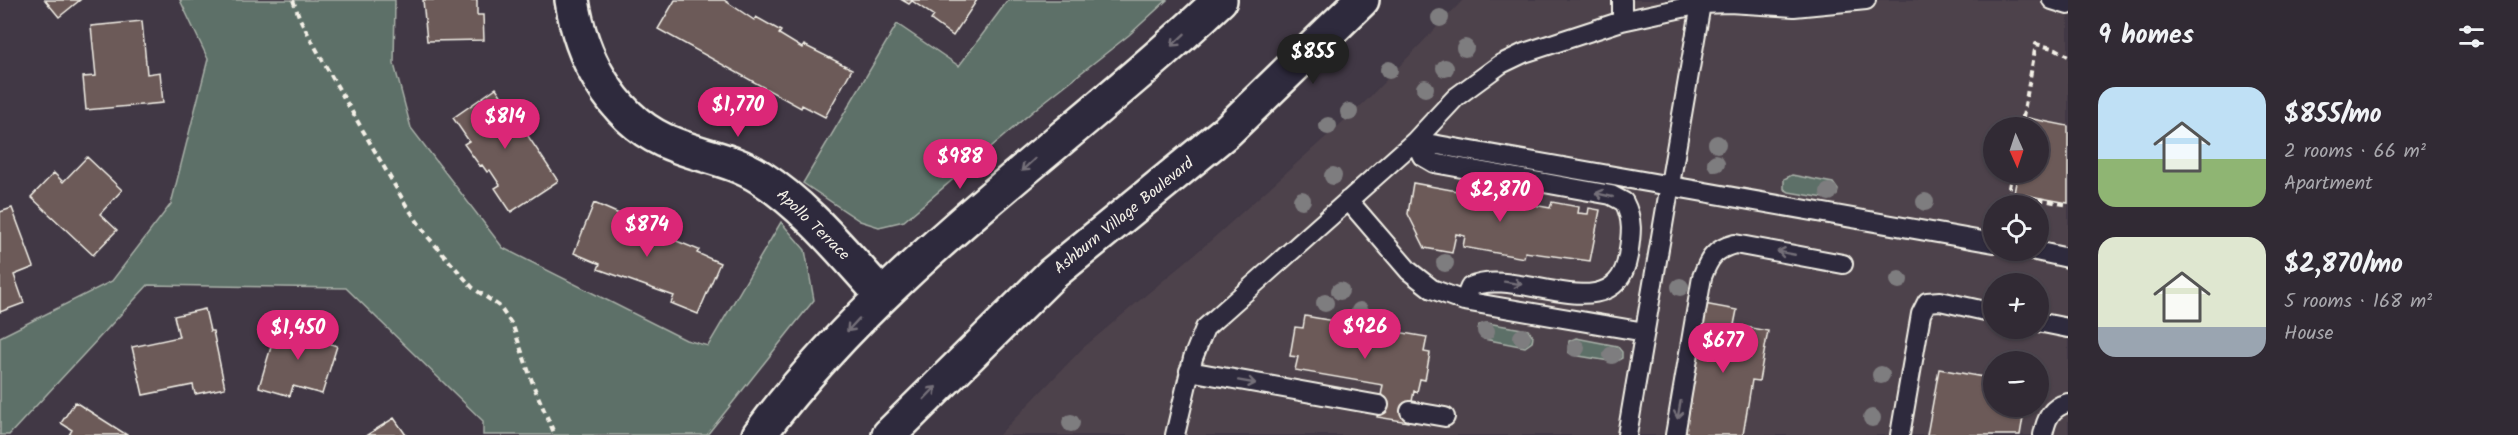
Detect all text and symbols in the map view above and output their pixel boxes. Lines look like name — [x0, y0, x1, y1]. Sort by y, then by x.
text: 9 homes — [2098, 15, 2194, 57]
icon: filters — [2455, 20, 2488, 53]
one-way arrow — [1170, 33, 1185, 47]
pin: $855 — [1277, 34, 1349, 85]
text: $855 — [1291, 37, 1335, 69]
pin: $1,770 — [689, 87, 787, 138]
text: $1,770 — [712, 90, 764, 122]
text: $855/mo — [2284, 94, 2382, 136]
pin: $814 — [469, 99, 541, 150]
text: $814 — [485, 102, 525, 134]
icon: home — [2146, 111, 2218, 183]
north arrow — [1983, 117, 2049, 183]
map controls — [1983, 117, 2049, 417]
text: 2 rooms · 66 m² — [2284, 136, 2426, 168]
pin: $988 — [924, 139, 996, 190]
text: $988 — [937, 142, 983, 174]
street label: Ashburn Village Boulevard — [1048, 151, 1200, 281]
one-way arrow — [1021, 158, 1036, 172]
text: Apartment — [2284, 168, 2373, 200]
pin: $2,870 — [1451, 172, 1549, 223]
text: $2,870 — [1470, 175, 1530, 207]
street label: Apollo Terrace — [770, 183, 856, 267]
one-way arrow — [1595, 188, 1614, 200]
button: locate — [1983, 195, 2049, 261]
pin: $874 — [611, 207, 683, 258]
text: $874 — [625, 210, 669, 242]
text: $2,870/mo — [2284, 244, 2403, 286]
one-way arrow — [1776, 247, 1796, 258]
icon: home — [2146, 261, 2218, 333]
button: + — [1983, 273, 2049, 339]
one-way arrow — [1502, 278, 1522, 289]
text: 5 rooms · 168 m² — [2284, 286, 2432, 318]
pin: $926 — [1329, 309, 1401, 360]
pin: $1,450 — [249, 310, 347, 361]
text: $926 — [1343, 312, 1387, 344]
text: $1,450 — [271, 313, 325, 345]
one-way arrow — [846, 317, 860, 332]
text: House — [2284, 318, 2334, 350]
pin: $677 — [1687, 323, 1759, 374]
text: $677 — [1702, 326, 1744, 358]
button: − — [1983, 351, 2049, 417]
one-way arrow — [1236, 377, 1256, 388]
one-way arrow — [922, 386, 937, 401]
one-way arrow — [1674, 400, 1685, 419]

